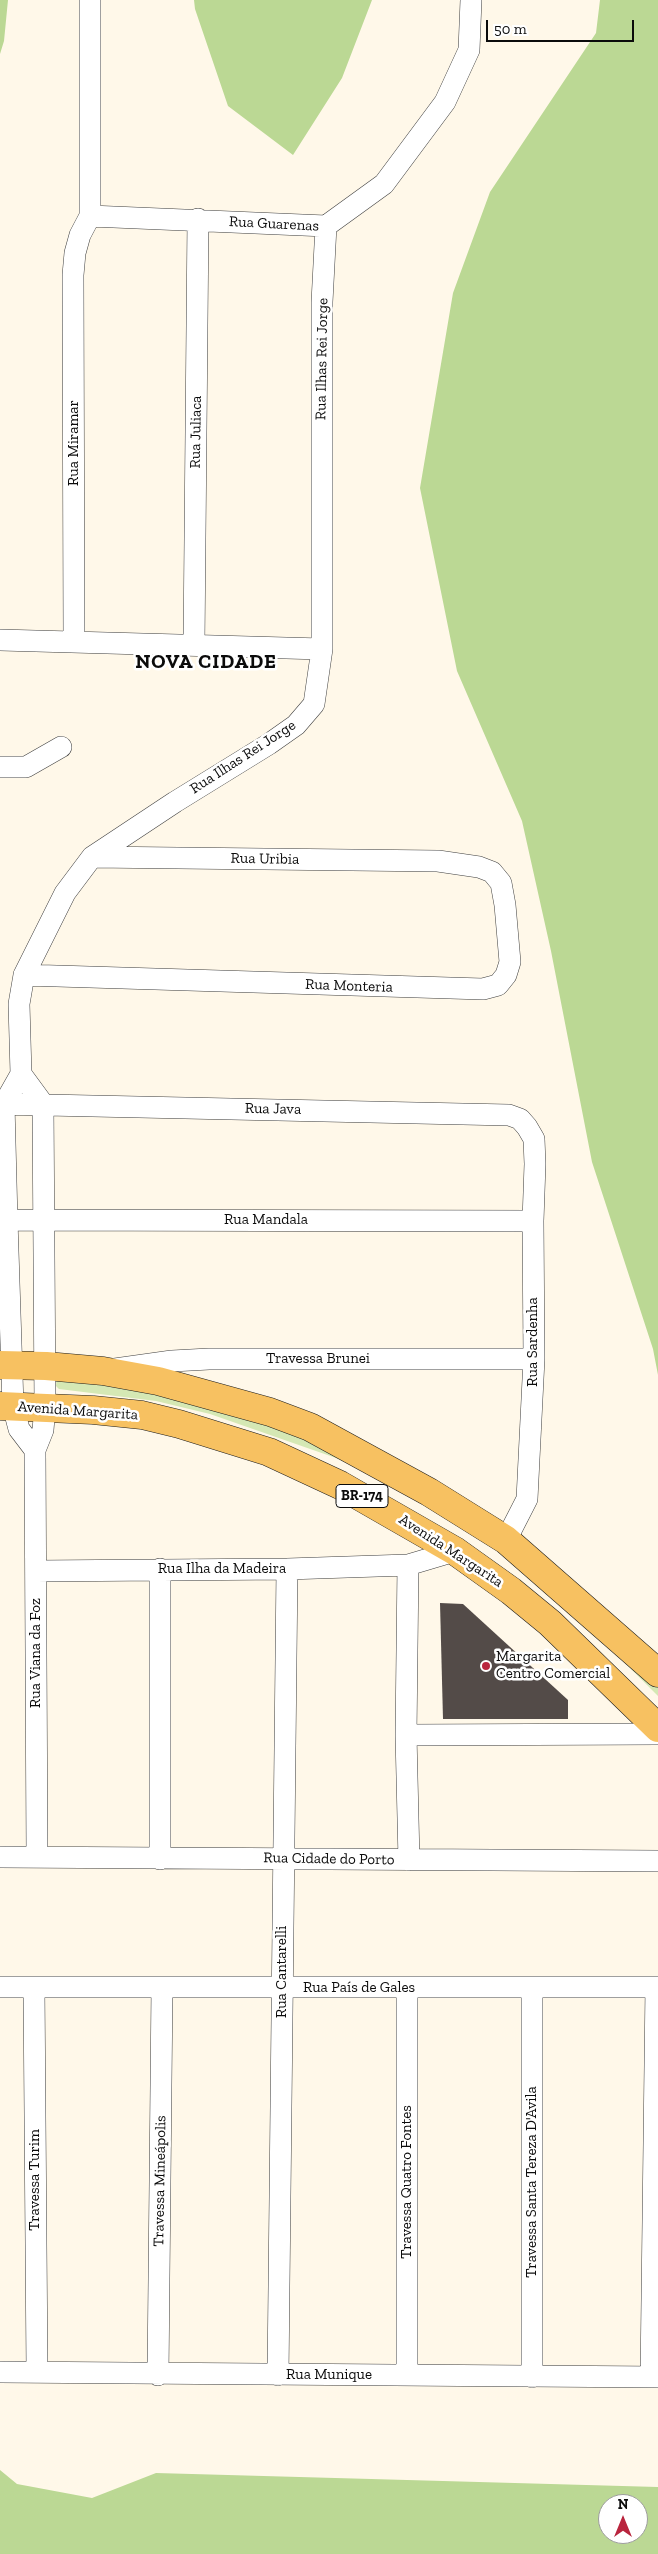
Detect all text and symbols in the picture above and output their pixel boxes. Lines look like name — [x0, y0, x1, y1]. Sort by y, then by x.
scale bar — [488, 10, 636, 42]
text: 50 m — [494, 20, 527, 38]
street label: Rua Guarenas — [229, 213, 319, 235]
street label: Rua Ilhas Rei Jorge — [312, 298, 332, 420]
street label: Rua Juliaca — [186, 395, 206, 469]
street label: Rua Miramar — [65, 400, 83, 486]
district label: NOVA CIDADE — [134, 650, 278, 674]
street label: Rua Ilhas Rei Jorge — [187, 716, 299, 798]
street label: Rua Uribia — [231, 849, 299, 869]
street label: Rua Monteria — [305, 975, 393, 997]
street label: Rua Java — [245, 1100, 301, 1118]
street label: Rua Mandala — [224, 1211, 308, 1229]
street label: Rua Sardenha — [524, 1297, 542, 1387]
street label: Travessa Brunei — [266, 1350, 370, 1368]
street label: Avenida Margarita — [17, 1398, 139, 1424]
road number: BR-174 — [336, 1484, 388, 1508]
street label: Avenida Margarita — [396, 1511, 506, 1591]
street label: Rua Ilha da Madeira — [158, 1560, 286, 1578]
street label: Rua Viana da Foz — [27, 1598, 45, 1708]
place label: Margarita Centro Comercial — [496, 1648, 610, 1683]
marker: Margarita Centro Comercial — [480, 1660, 492, 1672]
street label: Rua Cidade do Porto — [263, 1849, 395, 1869]
street label: Rua Cantarelli — [273, 1926, 291, 2018]
street label: Rua País de Gales — [303, 1979, 415, 1997]
street label: Travessa Santa Tereza D'Avila — [523, 2086, 541, 2278]
street label: Travessa Quatro Fontes — [398, 2105, 416, 2259]
street label: Travessa Mineápolis — [150, 2115, 170, 2247]
street label: Travessa Turim — [26, 2129, 44, 2231]
street label: Rua Munique — [286, 2366, 372, 2384]
north arrow — [598, 2494, 648, 2544]
text: N — [618, 2496, 628, 2513]

